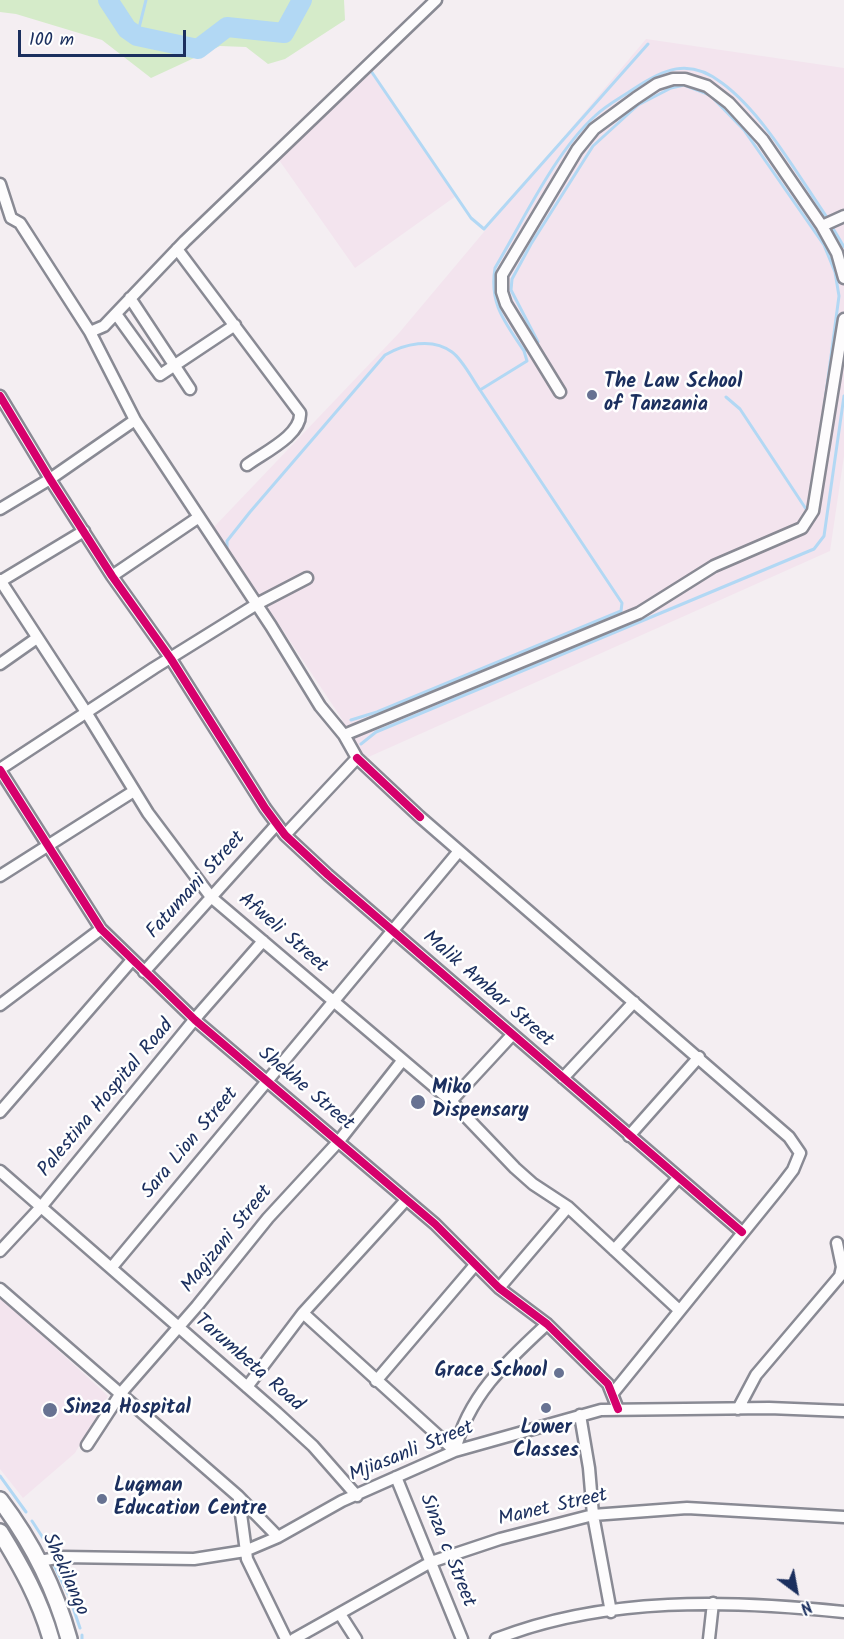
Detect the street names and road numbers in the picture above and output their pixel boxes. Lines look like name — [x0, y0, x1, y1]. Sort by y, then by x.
street label: Fatumani Street — [142, 827, 252, 945]
street label: Afweli Street — [232, 889, 332, 979]
street label: Malik Ambar Street — [417, 927, 557, 1053]
street label: Palestina Hospital Road — [34, 1015, 180, 1183]
street label: Shekhe Street — [252, 1043, 358, 1137]
street label: Sara Lion Street — [137, 1083, 245, 1205]
street label: Magizani Street — [177, 1181, 279, 1299]
street label: Tarumbeta Road — [188, 1310, 308, 1418]
street label: Mjiasanli Street — [346, 1417, 478, 1489]
street label: Manet Street — [496, 1485, 610, 1533]
street label: Sinza c Street — [412, 1491, 480, 1611]
street label: Shekilango — [35, 1530, 93, 1620]

